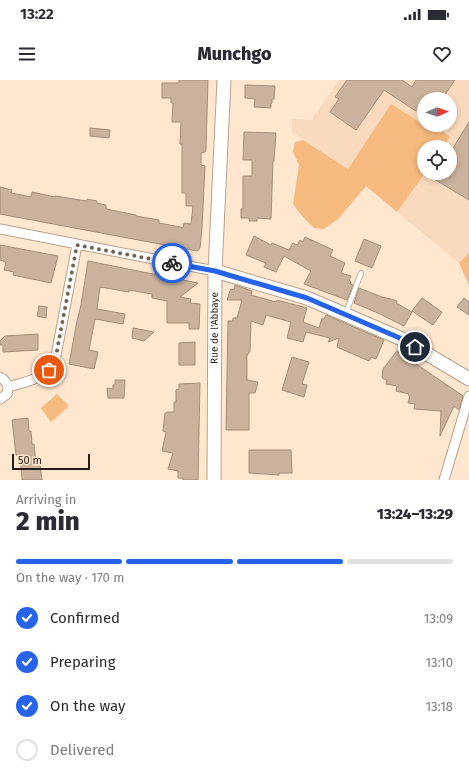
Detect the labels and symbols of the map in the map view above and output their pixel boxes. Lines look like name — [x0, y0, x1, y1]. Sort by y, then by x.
north arrow — [417, 92, 457, 132]
courier — [152, 243, 192, 283]
street label: Rue de l'Abbaye — [209, 292, 221, 364]
pin — [398, 330, 432, 364]
pin — [32, 353, 66, 387]
scale bar — [12, 452, 90, 471]

